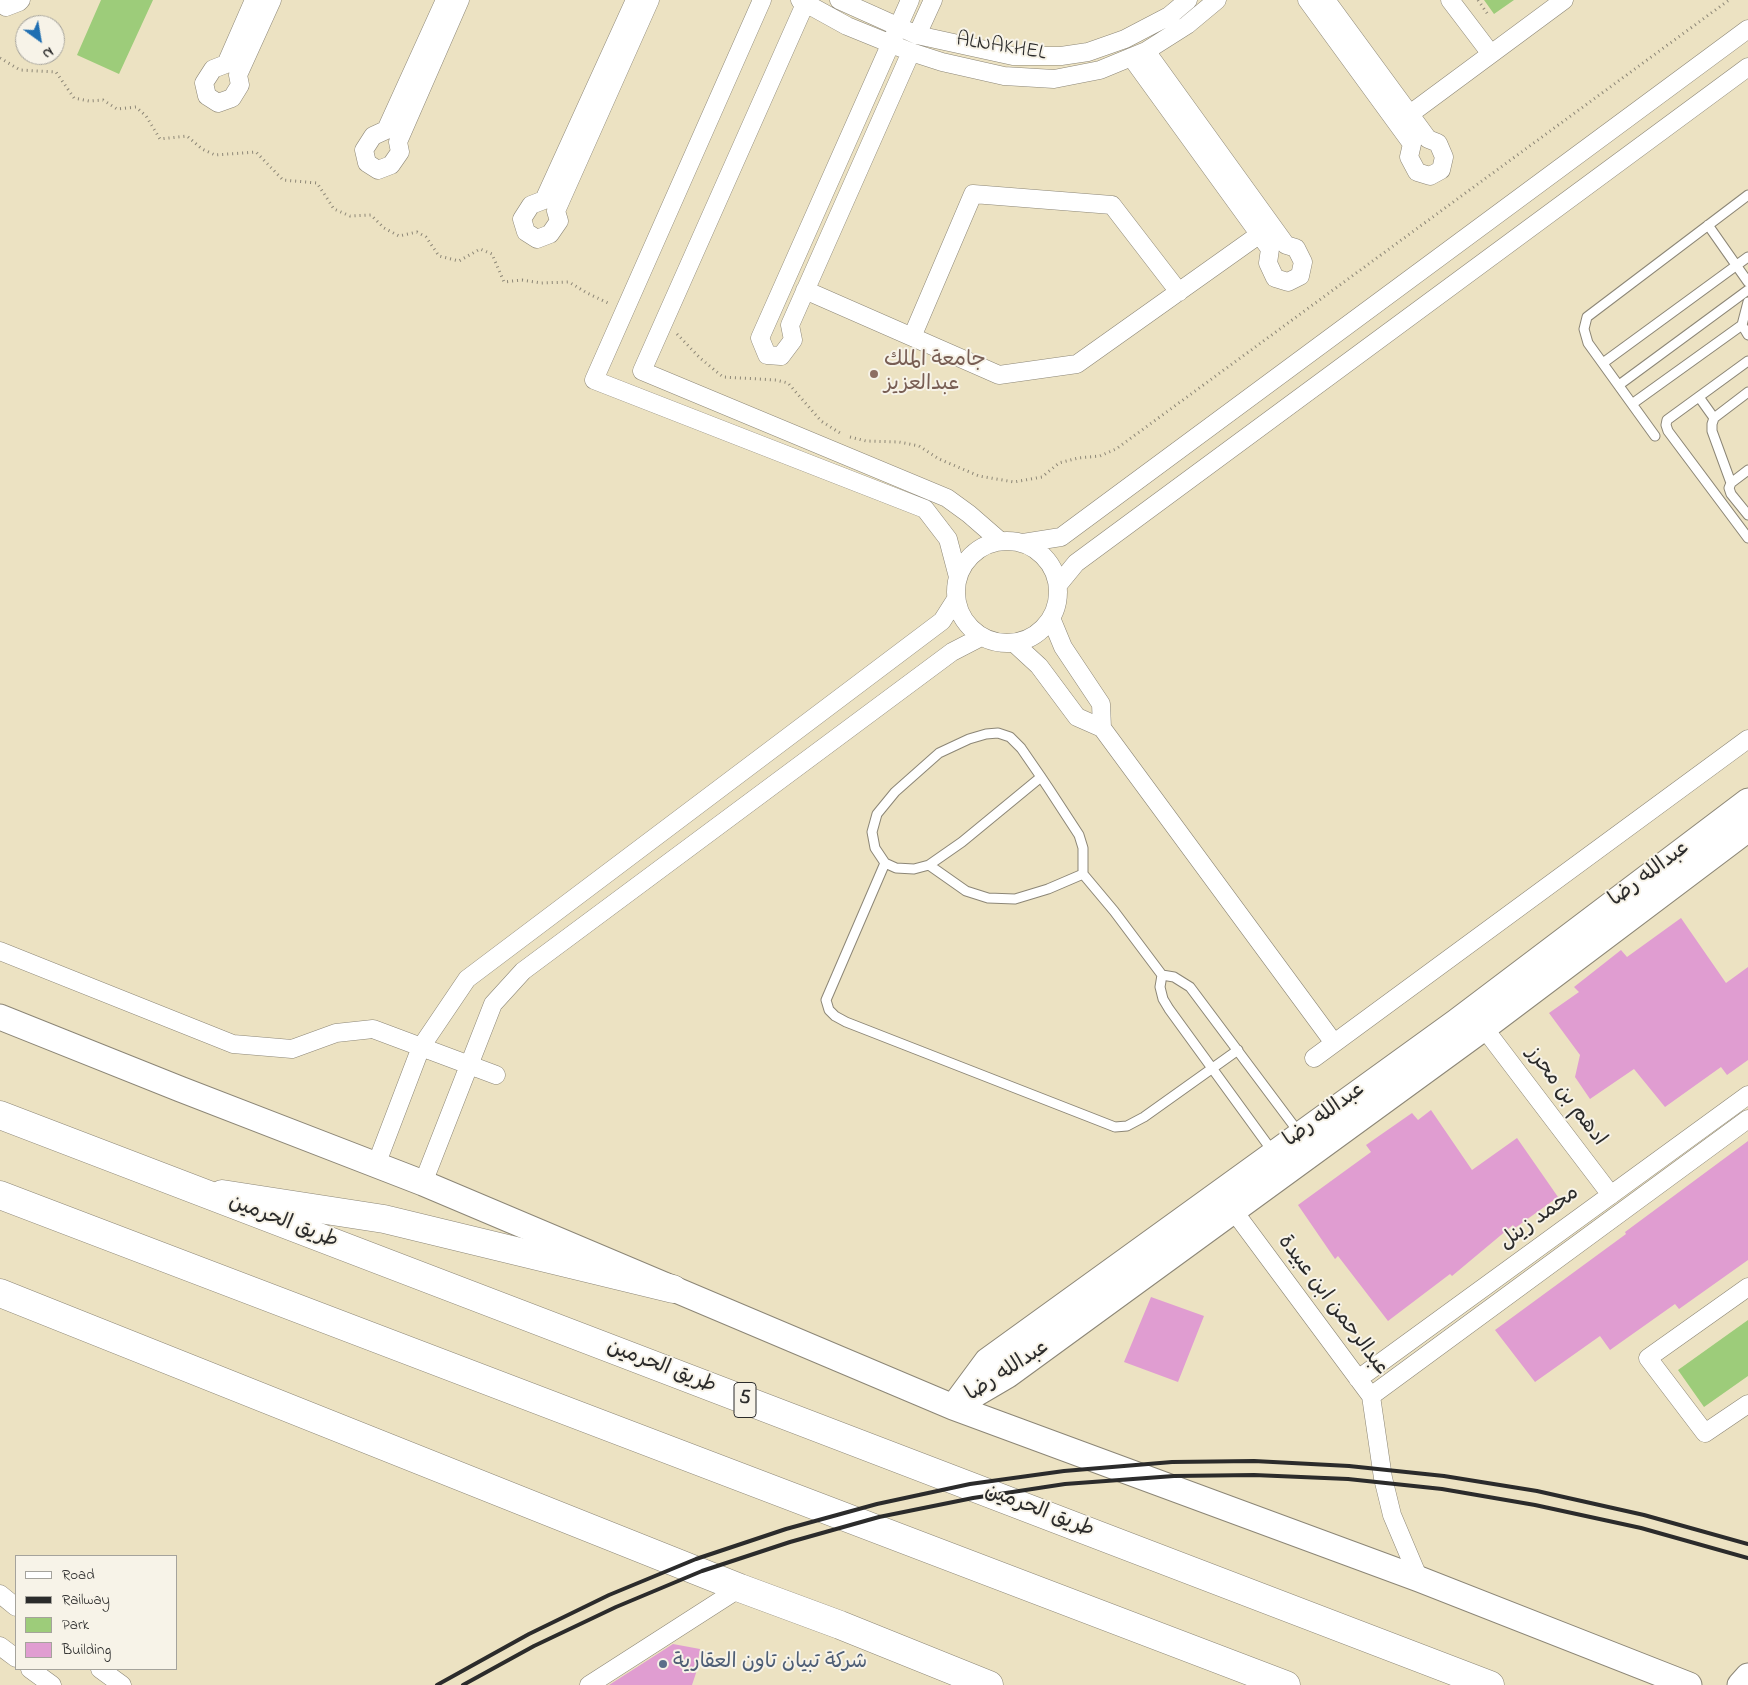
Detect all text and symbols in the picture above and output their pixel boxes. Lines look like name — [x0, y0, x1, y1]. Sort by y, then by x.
north arrow — [15, 15, 65, 65]
street label: ALNAKHEL — [954, 28, 1048, 68]
text: N — [38, 41, 57, 64]
place label: جامعة الملك عبدالعزيز — [884, 349, 986, 399]
marker: جامعة الملك عبدالعزيز — [868, 368, 880, 380]
street label: عبدالله رضا — [1605, 837, 1695, 913]
street label: ادهم بن محرز — [1519, 1042, 1611, 1152]
street label: عبدالله رضا — [1280, 1078, 1370, 1154]
street label: محمد زينل — [1495, 1182, 1585, 1256]
street label: طريق الحرمين — [225, 1191, 341, 1255]
street label: عبدالرحمن ابن عبيدة — [1271, 1231, 1393, 1381]
street label: طريق الحرمين — [603, 1336, 719, 1400]
street label: عبدالله رضا — [962, 1336, 1054, 1408]
road number: 5 — [734, 1382, 756, 1418]
street label: طريق الحرمين — [981, 1480, 1097, 1544]
legend — [15, 1555, 178, 1670]
text: Road — [62, 1564, 95, 1586]
text: Railway — [62, 1589, 110, 1611]
text: Park — [62, 1614, 89, 1636]
text: Building — [62, 1639, 111, 1661]
place label: شركة تبيان تاون العقارية — [673, 1651, 867, 1677]
marker: شركة تبيان تاون العقارية — [657, 1658, 669, 1670]

